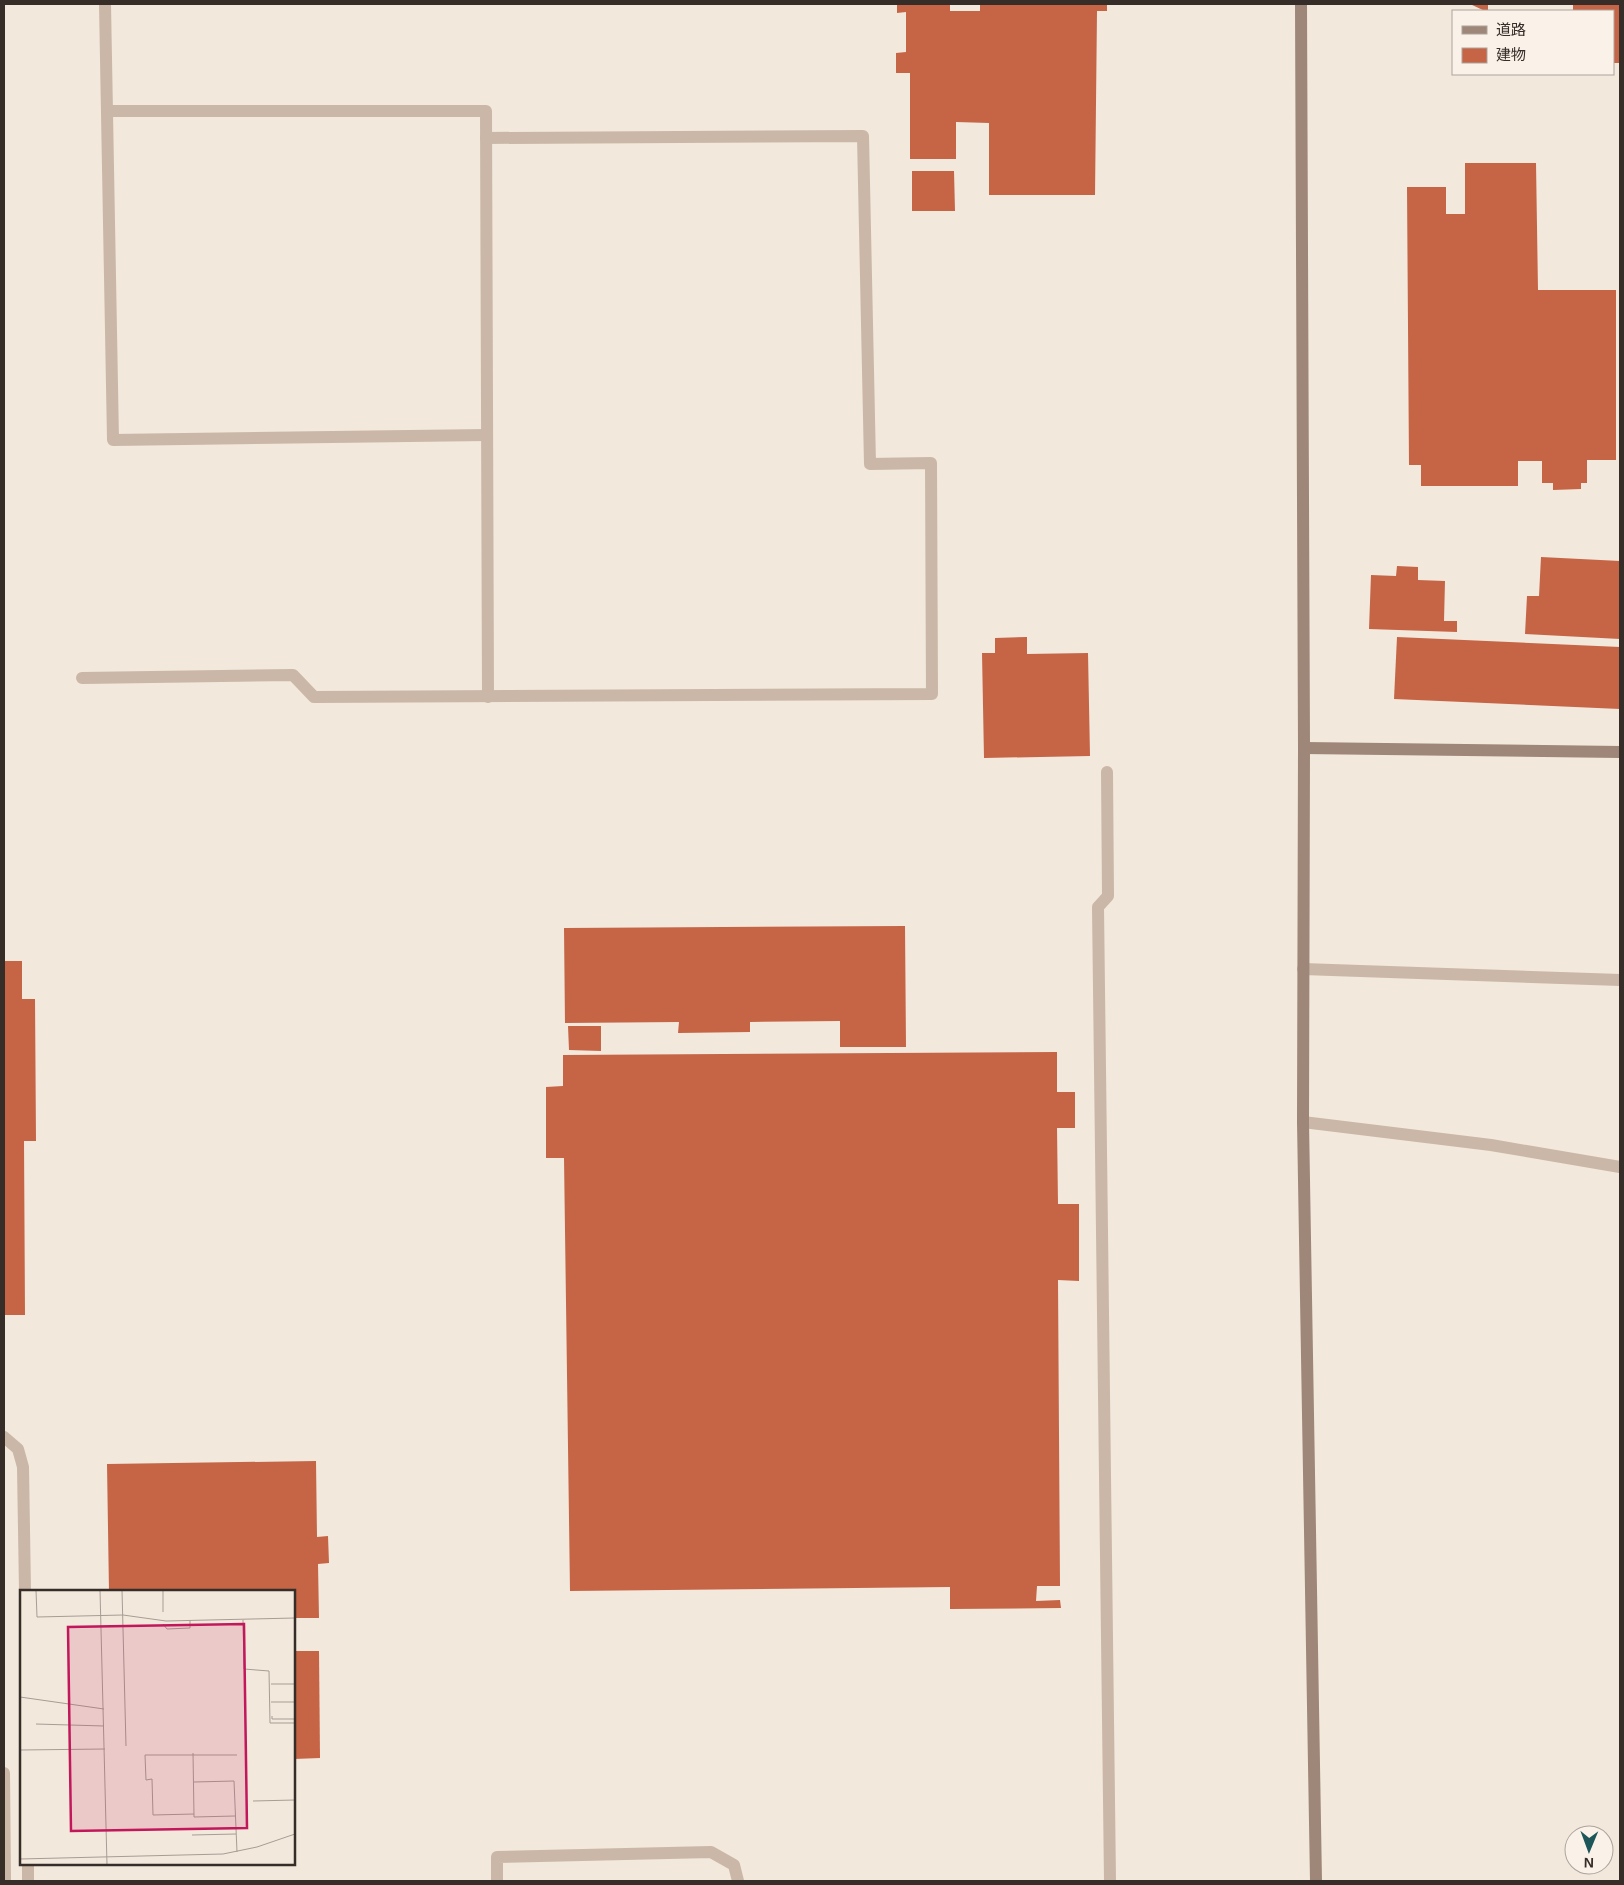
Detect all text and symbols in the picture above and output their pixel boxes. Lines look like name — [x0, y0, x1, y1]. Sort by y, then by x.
legend — [1452, 10, 1614, 75]
text: 道路 — [1496, 21, 1526, 38]
text: 建物 — [1496, 46, 1526, 63]
inset map — [20, 1590, 295, 1865]
north arrow — [1564, 1825, 1614, 1875]
text: N — [1584, 1855, 1594, 1871]

